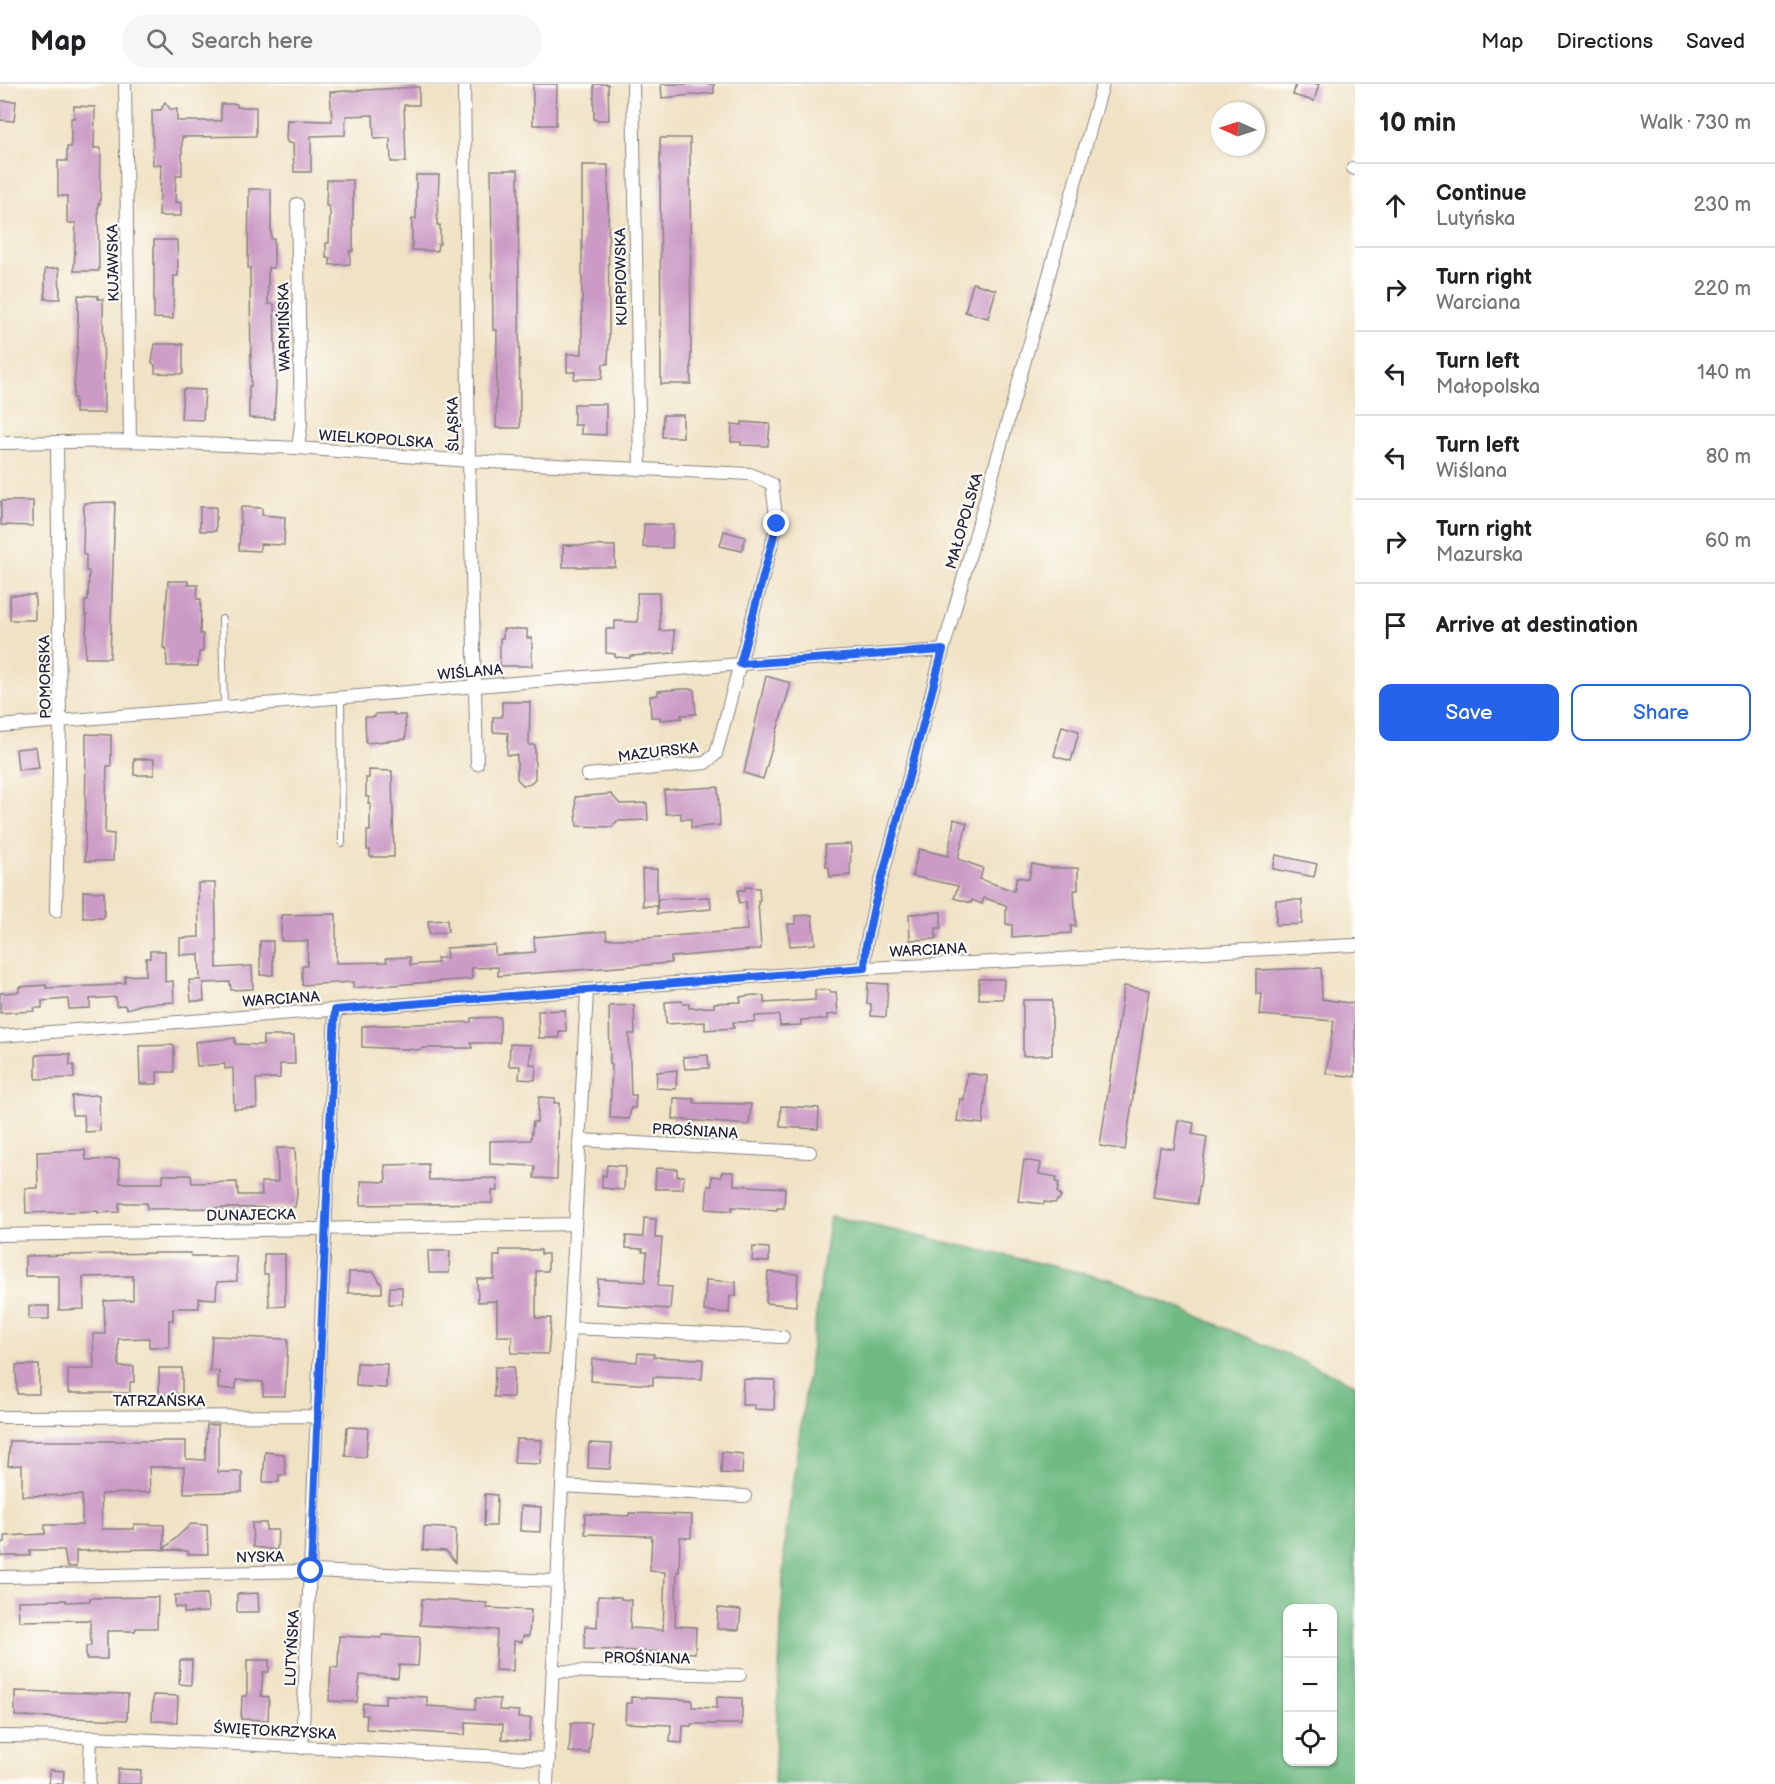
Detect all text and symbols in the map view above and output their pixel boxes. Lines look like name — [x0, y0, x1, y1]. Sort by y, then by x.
search box — [122, 14, 542, 68]
text: Map — [30, 25, 86, 58]
icon: search — [143, 25, 176, 58]
text: Search here — [191, 28, 313, 55]
text: Map — [1481, 29, 1524, 54]
text: Directions — [1557, 29, 1653, 54]
text: Saved — [1686, 29, 1745, 54]
north arrow — [1211, 102, 1265, 156]
text: 10 min — [1379, 108, 1456, 139]
text: Walk · 730 m — [1640, 111, 1751, 135]
text: Continue — [1436, 180, 1526, 207]
icon: ahead — [1379, 189, 1412, 222]
text: 230 m — [1694, 193, 1751, 217]
text: Lutyńska — [1436, 207, 1515, 231]
street label: KUJAWSKA — [103, 223, 124, 302]
street label: KURPIOWSKA — [611, 227, 632, 326]
text: Turn right — [1436, 264, 1532, 291]
icon: right — [1379, 273, 1412, 306]
text: 220 m — [1694, 277, 1751, 301]
street label: WARMIŃSKA — [274, 281, 295, 372]
text: Warciana — [1436, 291, 1520, 315]
text: Turn left — [1436, 348, 1520, 375]
icon: left — [1379, 357, 1412, 390]
text: 140 m — [1697, 361, 1751, 385]
text: Małopolska — [1436, 375, 1540, 399]
street label: ŚLĄSKA — [444, 396, 463, 452]
street label: WIELKOPOLSKA — [318, 426, 435, 453]
text: Turn left — [1436, 432, 1520, 459]
icon: left — [1379, 441, 1412, 474]
text: 80 m — [1706, 445, 1751, 469]
text: Wiślana — [1436, 459, 1507, 483]
street label: MAŁOPOLSKA — [942, 470, 988, 571]
route end — [763, 510, 789, 536]
text: Turn right — [1436, 516, 1532, 543]
icon: right — [1379, 525, 1412, 558]
text: 60 m — [1705, 529, 1751, 553]
text: Mazurska — [1436, 543, 1523, 567]
icon: arrive — [1379, 609, 1412, 642]
text: Arrive at destination — [1436, 612, 1638, 639]
street label: POMORSKA — [35, 634, 56, 719]
street label: WIŚLANA — [437, 660, 504, 685]
button: Save — [1379, 684, 1559, 741]
button: Share — [1571, 684, 1751, 741]
street label: MAZURSKA — [617, 738, 700, 767]
street label: WARCIANA — [889, 939, 968, 962]
street label: WARCIANA — [242, 987, 321, 1012]
street label: PROŚNIANA — [651, 1120, 739, 1143]
street label: DUNAJECKA — [206, 1205, 297, 1226]
street label: TATRZAŃSKA — [113, 1392, 206, 1411]
street label: NYSKA — [236, 1548, 285, 1567]
route start — [297, 1557, 323, 1583]
map controls — [1283, 1604, 1337, 1766]
button: + — [1283, 1604, 1337, 1658]
street label: LUTYŃSKA — [281, 1608, 304, 1687]
street label: PROŚNIANA — [604, 1648, 691, 1669]
button: − — [1283, 1658, 1337, 1712]
button: locate — [1283, 1712, 1337, 1766]
street label: ŚWIĘTOKRZYSKA — [213, 1719, 338, 1744]

